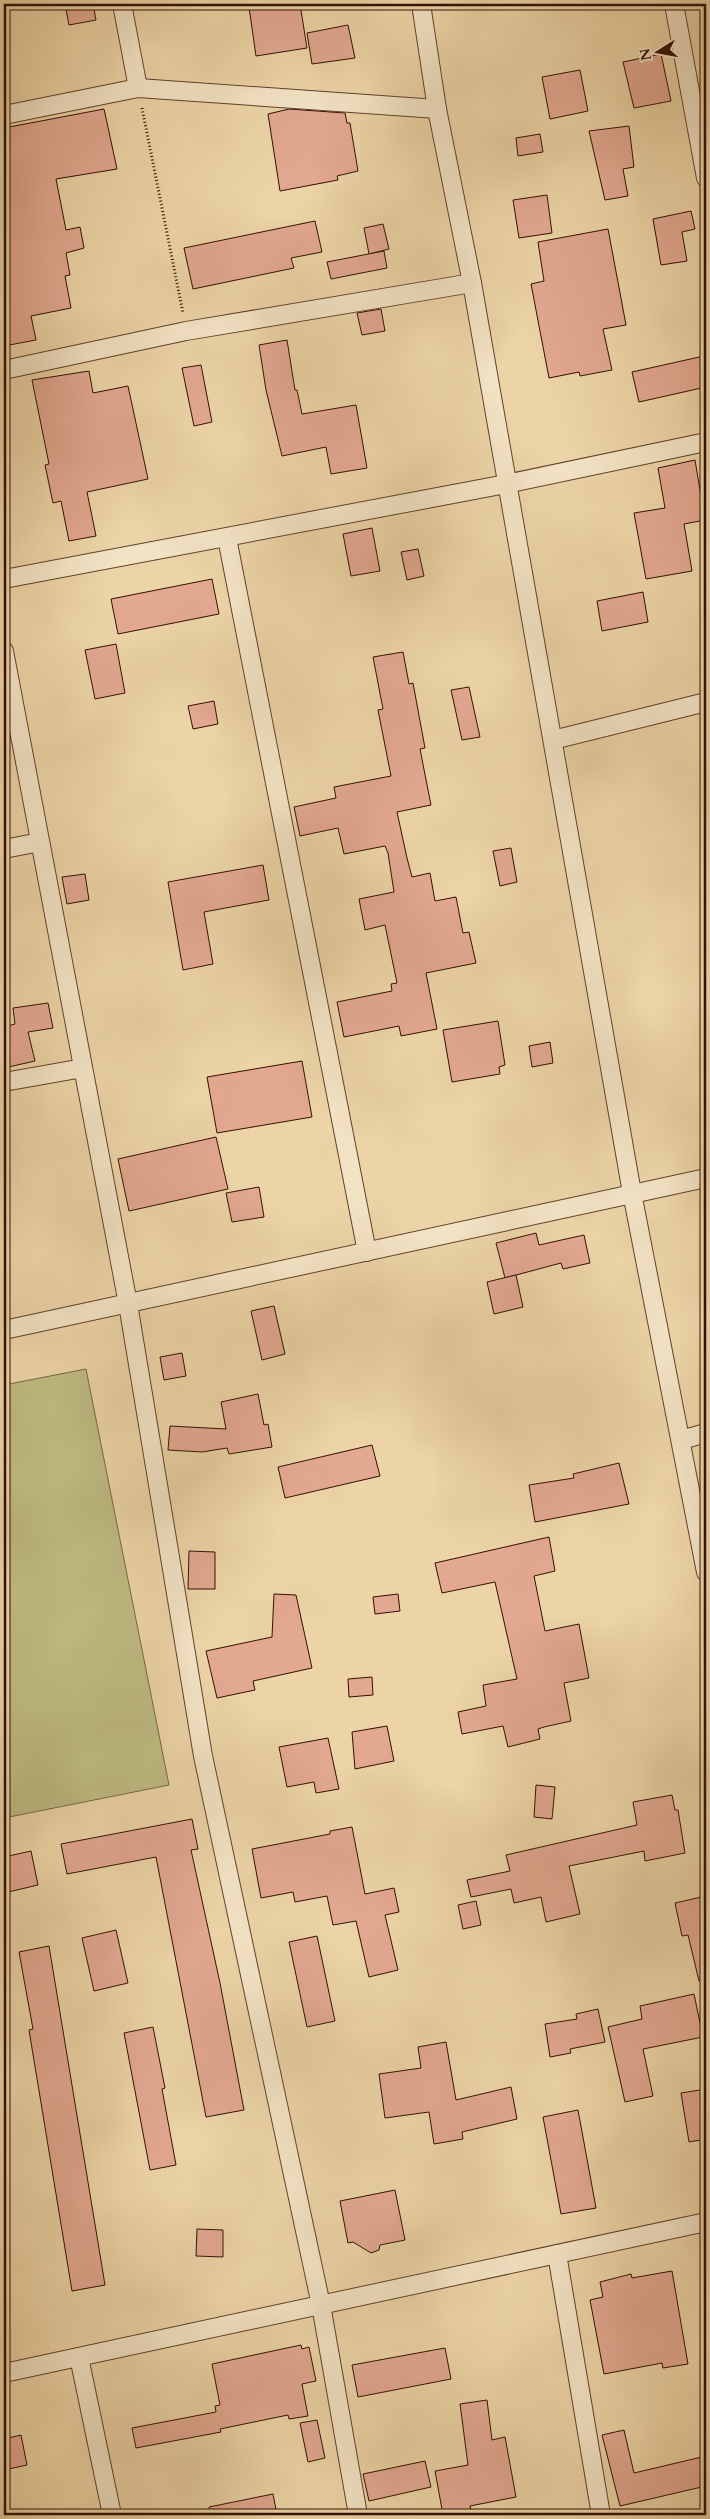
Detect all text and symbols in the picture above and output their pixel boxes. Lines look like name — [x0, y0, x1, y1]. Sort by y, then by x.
north arrow — [632, 28, 682, 78]
text: N — [635, 47, 656, 62]

